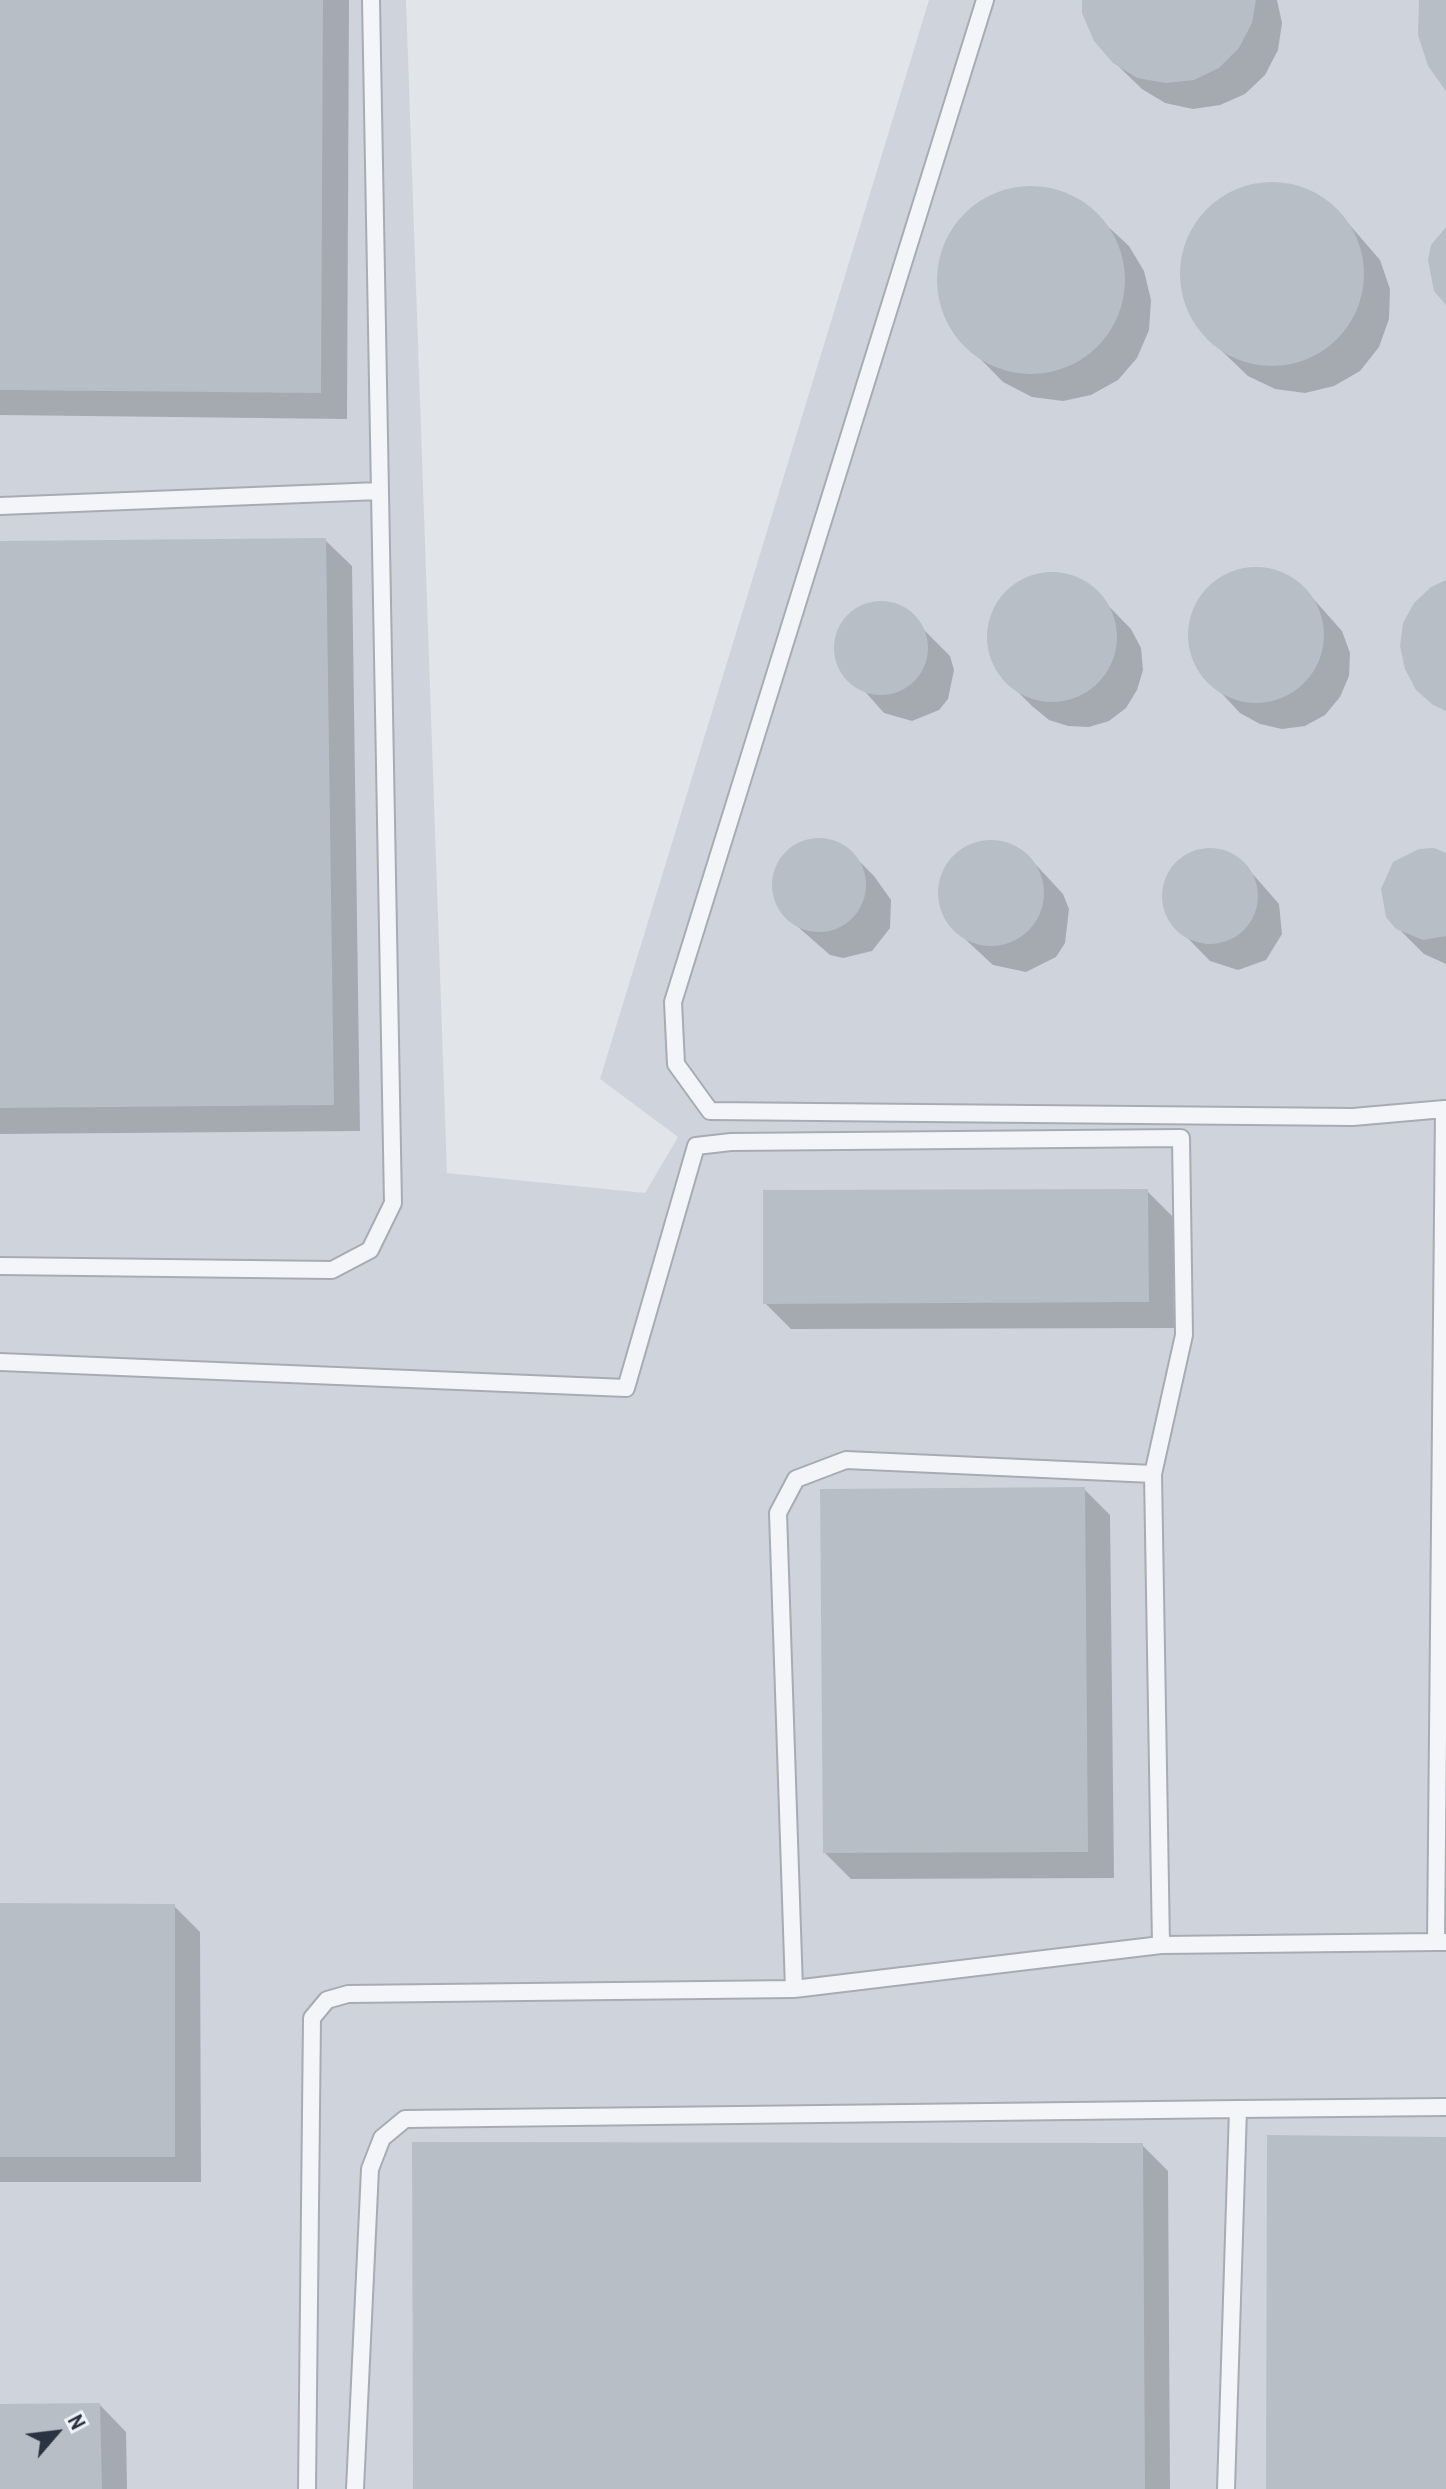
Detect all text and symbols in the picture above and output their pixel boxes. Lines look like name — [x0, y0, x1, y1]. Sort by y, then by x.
north arrow — [16, 2393, 96, 2473]
text: N — [61, 2409, 93, 2435]

